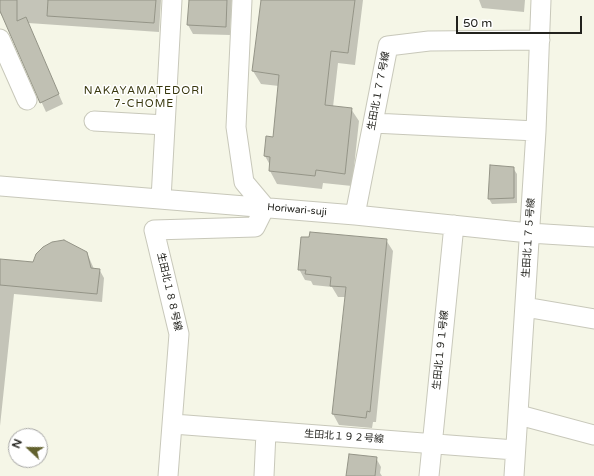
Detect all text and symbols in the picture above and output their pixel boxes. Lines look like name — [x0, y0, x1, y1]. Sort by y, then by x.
scale bar — [458, 8, 584, 34]
text: 50 m — [463, 16, 492, 30]
street label: 生田北１７７号線 — [365, 51, 393, 131]
district label: NAKAYAMATEDORI 7-CHOME — [84, 84, 204, 110]
street label: 生田北１７５号線 — [520, 198, 538, 278]
street label: Horiwari-suji — [267, 201, 327, 219]
street label: 生田北１８８号線 — [154, 252, 184, 332]
street label: 生田北１９１号線 — [431, 310, 451, 390]
north arrow — [8, 428, 48, 468]
street label: 生田北１９２号線 — [304, 428, 384, 446]
text: N — [10, 437, 25, 450]

